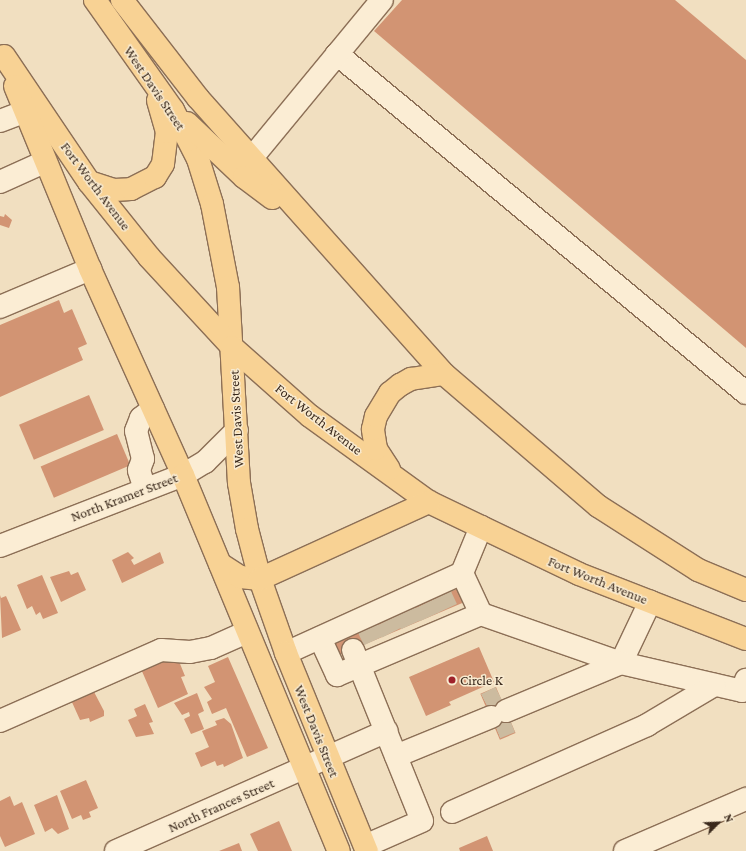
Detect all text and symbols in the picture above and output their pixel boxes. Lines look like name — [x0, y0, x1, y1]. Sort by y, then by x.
street label: West Davis Street — [121, 43, 189, 133]
street label: Fort Worth Avenue — [57, 139, 135, 233]
street label: West Davis Street — [225, 370, 247, 468]
street label: Fort Worth Avenue — [272, 380, 366, 458]
street label: North Kramer Street — [68, 469, 180, 525]
street label: Fort Worth Avenue — [546, 552, 650, 608]
place label: Circle K — [460, 672, 503, 688]
marker: Circle K — [447, 675, 457, 685]
street label: West Davis Street — [291, 682, 343, 780]
street label: North Frances Street — [165, 774, 277, 836]
north arrow — [698, 803, 738, 843]
text: N — [722, 812, 736, 824]

